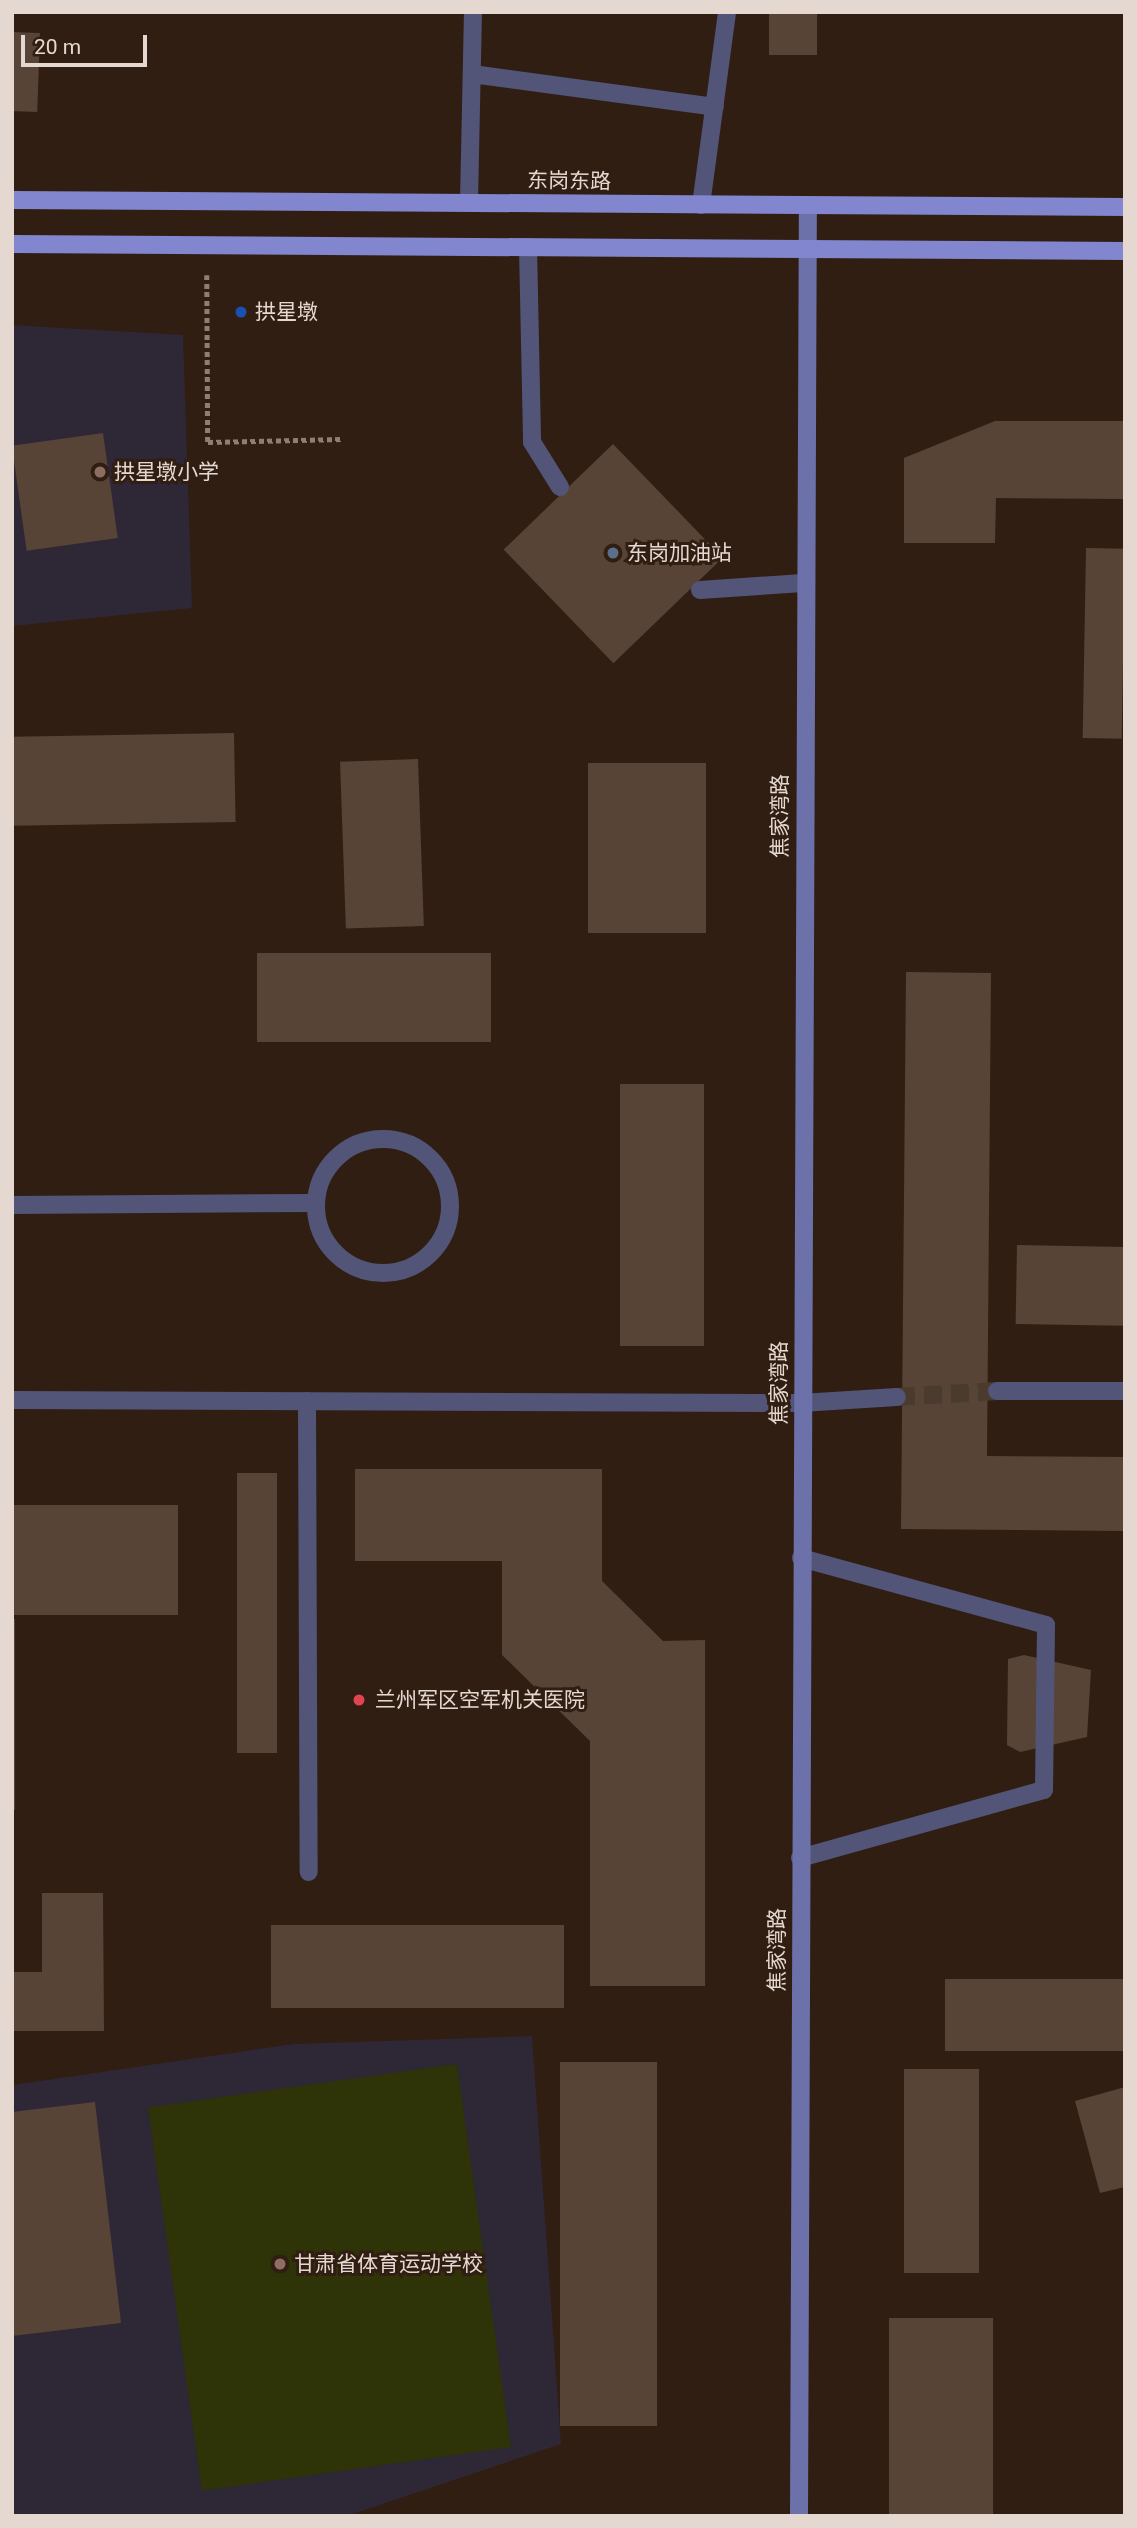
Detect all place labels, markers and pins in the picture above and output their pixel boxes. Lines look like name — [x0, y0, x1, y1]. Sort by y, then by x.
place label: 拱星墩 — [255, 299, 318, 325]
marker: 拱星墩 — [233, 304, 249, 320]
place label: 拱星墩小学 — [114, 459, 219, 485]
marker: 拱星墩小学 — [92, 464, 108, 480]
place label: 东岗加油站 — [627, 540, 732, 566]
marker: 东岗加油站 — [605, 545, 621, 561]
place label: 兰州军区空军机关医院 — [375, 1687, 585, 1713]
marker: 兰州军区空军机关医院 — [349, 1690, 369, 1710]
place label: 甘肃省体育运动学校 — [294, 2251, 483, 2277]
marker: 甘肃省体育运动学校 — [272, 2256, 288, 2272]

